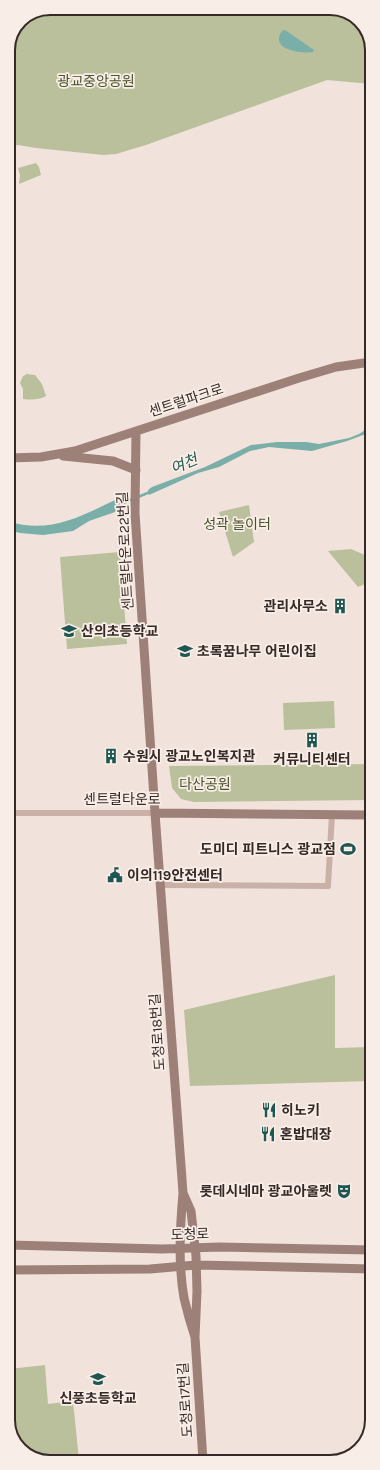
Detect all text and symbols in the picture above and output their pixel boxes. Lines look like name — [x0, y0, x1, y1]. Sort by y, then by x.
park label: 광교중앙공원 — [57, 73, 135, 90]
street label: 센트럴파크로 — [147, 380, 226, 421]
water label: 여천 — [168, 449, 202, 478]
street label: 센트럴타운로22번길 — [114, 491, 137, 611]
park label: 성곽 놀이터 — [203, 516, 271, 533]
building icon: 관리사무소 — [331, 597, 349, 615]
place label: 관리사무소 — [264, 598, 328, 615]
school or university icon: 산의초등학교 — [60, 622, 78, 640]
place label: 산의초등학교 — [81, 623, 158, 640]
school or university icon: 초록꿈나무 어린이집 — [176, 642, 194, 660]
place label: 초록꿈나무 어린이집 — [197, 643, 316, 660]
building icon: 커뮤니티센터 — [303, 731, 321, 749]
building icon: 수원시 광교노인복지관 — [102, 747, 120, 765]
place label: 수원시 광교노인복지관 — [123, 748, 255, 765]
place label: 커뮤니티센터 — [273, 751, 351, 768]
park label: 다산공원 — [179, 776, 231, 793]
street label: 센트럴타운로 — [83, 791, 161, 808]
sports icon: 도미디 피트니스 광교점 — [339, 840, 357, 858]
place label: 도미디 피트니스 광교점 — [200, 841, 336, 858]
public building icon: 이의119안전센터 — [106, 866, 124, 884]
place label: 이의119안전센터 — [127, 867, 223, 884]
street label: 도청로18번길 — [146, 993, 169, 1071]
restaurant icon: 히노키 — [260, 1101, 278, 1119]
place label: 히노키 — [281, 1102, 320, 1119]
restaurant icon: 혼밥대장 — [259, 1125, 277, 1143]
place label: 혼밥대장 — [280, 1126, 332, 1143]
theatre icon: 롯데시네마 광교아울렛 — [335, 1182, 353, 1200]
place label: 롯데시네마 광교아울렛 — [200, 1183, 332, 1200]
street label: 도청로 — [170, 1225, 210, 1244]
street label: 도청로17번길 — [174, 1362, 197, 1438]
school or university icon: 신풍초등학교 — [89, 1370, 107, 1388]
place label: 신풍초등학교 — [59, 1390, 137, 1407]

